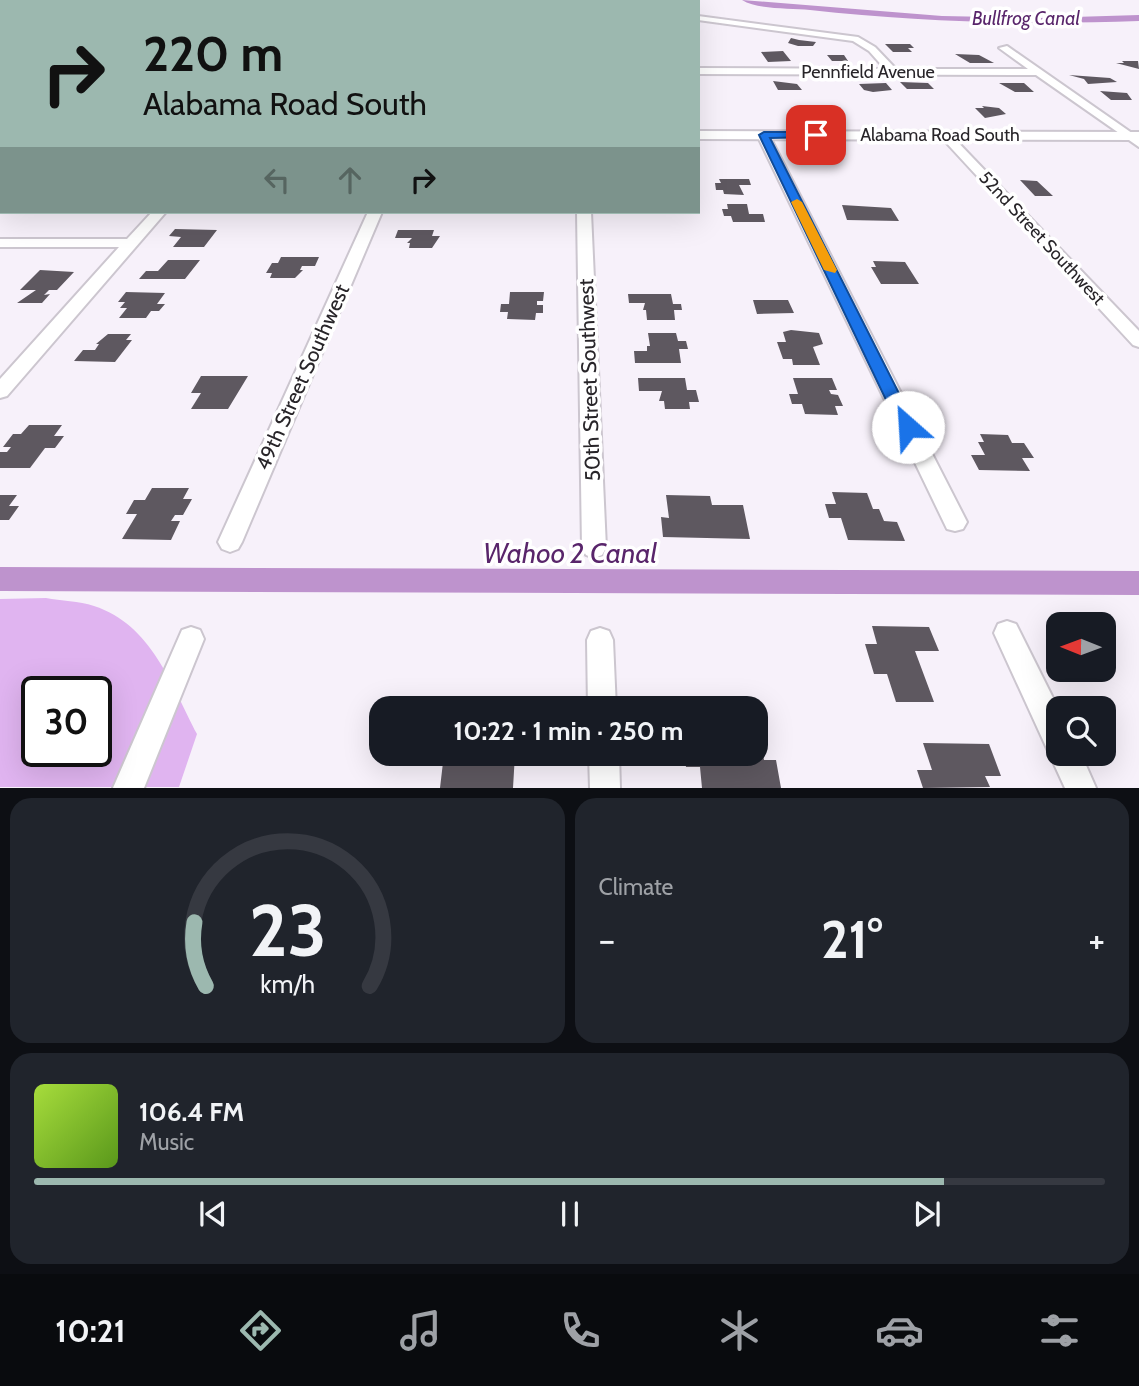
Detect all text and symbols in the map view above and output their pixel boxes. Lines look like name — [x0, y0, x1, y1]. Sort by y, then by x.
water label: Bullfrog Canal — [972, 7, 1081, 30]
text: 220 m — [143, 24, 283, 83]
icon: right — [28, 28, 119, 119]
street label: Pennfield Avenue — [801, 61, 935, 83]
text: Alabama Road South — [143, 84, 427, 123]
pin — [786, 105, 846, 165]
icon: arrive — [797, 116, 835, 154]
street label: Alabama Road South — [860, 124, 1020, 146]
icon: left — [258, 161, 296, 199]
icon: ahead — [331, 161, 369, 199]
icon: right — [404, 161, 442, 199]
street label: 52nd Street Southwest — [974, 167, 1110, 309]
street label: 50th Street Southwest — [573, 278, 605, 482]
street label: 49th Street Southwest — [250, 280, 354, 474]
position arrow — [871, 390, 945, 464]
water label: Wahoo 2 Canal — [483, 536, 657, 570]
north arrow — [1046, 612, 1116, 682]
map controls — [1046, 612, 1116, 766]
speed limit sign: 30 — [21, 676, 112, 767]
button: search — [1046, 696, 1116, 766]
text: 10:22 · 1 min · 250 m — [454, 715, 683, 747]
text: Climate — [599, 873, 673, 901]
text: 23 — [248, 887, 326, 975]
text: 21° — [821, 908, 883, 971]
text: − — [599, 916, 615, 963]
text: + — [1088, 916, 1105, 963]
text: km/h — [260, 969, 315, 999]
text: 106.4 FM — [139, 1096, 244, 1128]
text: Music — [139, 1128, 194, 1156]
icon: previous — [194, 1195, 232, 1233]
icon: pause — [551, 1195, 589, 1233]
icon: next — [908, 1195, 946, 1233]
icon: directions — [236, 1306, 285, 1355]
icon: music — [396, 1306, 445, 1355]
icon: phone — [556, 1306, 605, 1355]
icon: climate — [715, 1306, 764, 1355]
icon: car — [875, 1306, 924, 1355]
icon: filters — [1035, 1306, 1084, 1355]
text: 10:21 — [55, 1311, 126, 1350]

